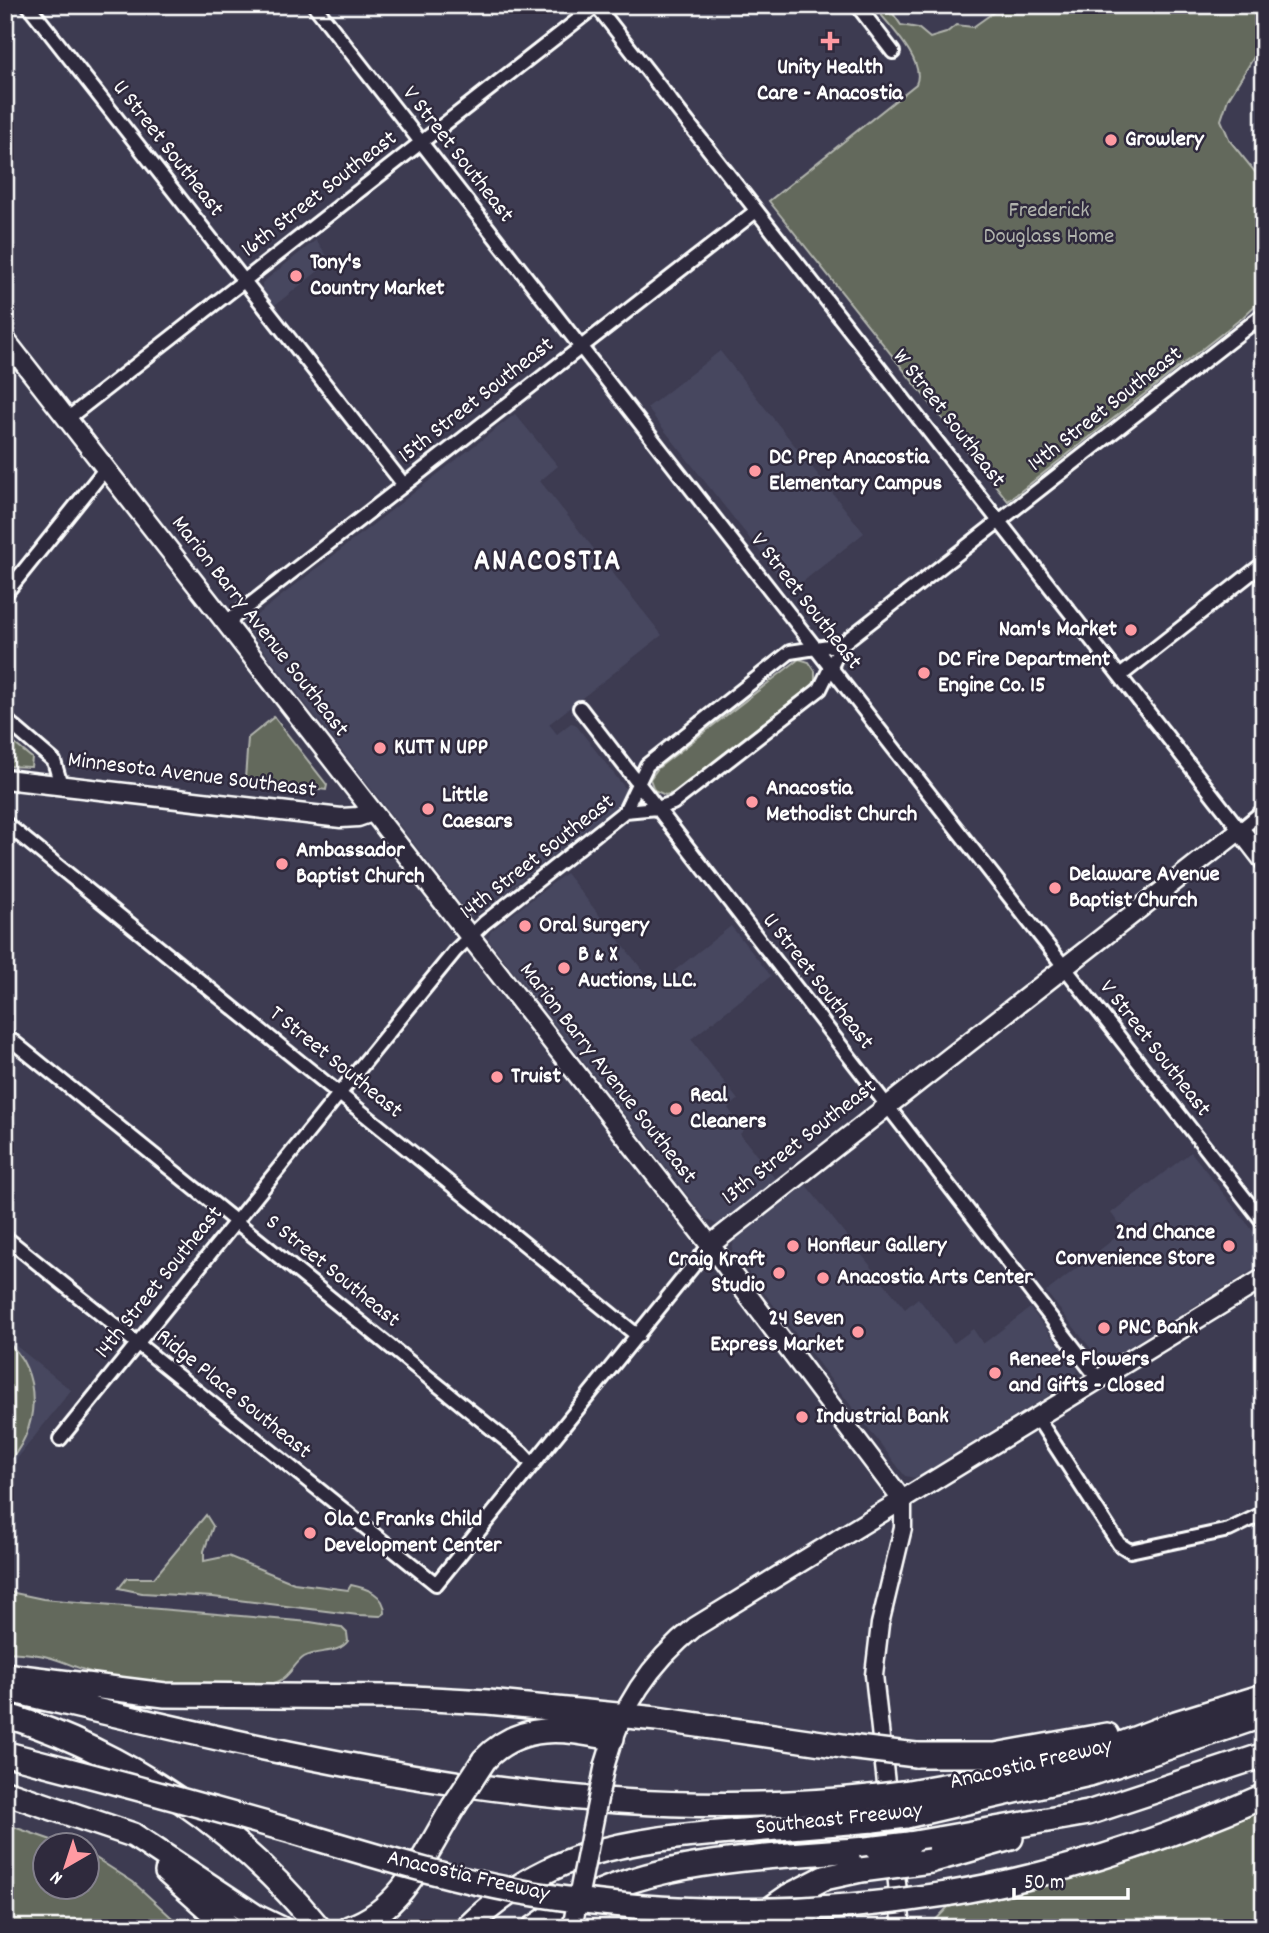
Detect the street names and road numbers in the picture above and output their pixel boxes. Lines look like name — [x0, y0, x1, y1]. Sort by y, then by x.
street label: U Street Southeast — [103, 73, 231, 225]
street label: V Street Southeast — [393, 79, 521, 231]
street label: 16th Street Southeast — [235, 123, 405, 267]
street label: 15th Street Southeast — [392, 330, 562, 472]
street label: 14th Street Southeast — [1022, 339, 1190, 481]
street label: W Street Southeast — [883, 343, 1013, 495]
street label: Marion Barry Avenue Southeast — [162, 509, 356, 745]
street label: V Street Southeast — [741, 526, 869, 678]
street label: Minnesota Avenue Southeast — [66, 744, 318, 808]
street label: 14th Street Southeast — [454, 787, 622, 929]
street label: U Street Southeast — [753, 906, 881, 1058]
street label: Marion Barry Avenue Southeast — [510, 956, 704, 1192]
street label: V Street Southeast — [1090, 973, 1218, 1125]
street label: T Street Southeast — [261, 999, 409, 1127]
street label: 13th Street Southeast — [715, 1072, 885, 1214]
street label: 14th Street Southeast — [88, 1199, 232, 1367]
street label: S Street Southeast — [258, 1207, 406, 1337]
street label: Ridge Place Southeast — [148, 1322, 318, 1468]
street label: Anacostia Freeway — [946, 1730, 1116, 1800]
street label: Southeast Freeway — [754, 1795, 925, 1845]
street label: Anacostia Freeway — [383, 1842, 553, 1912]

